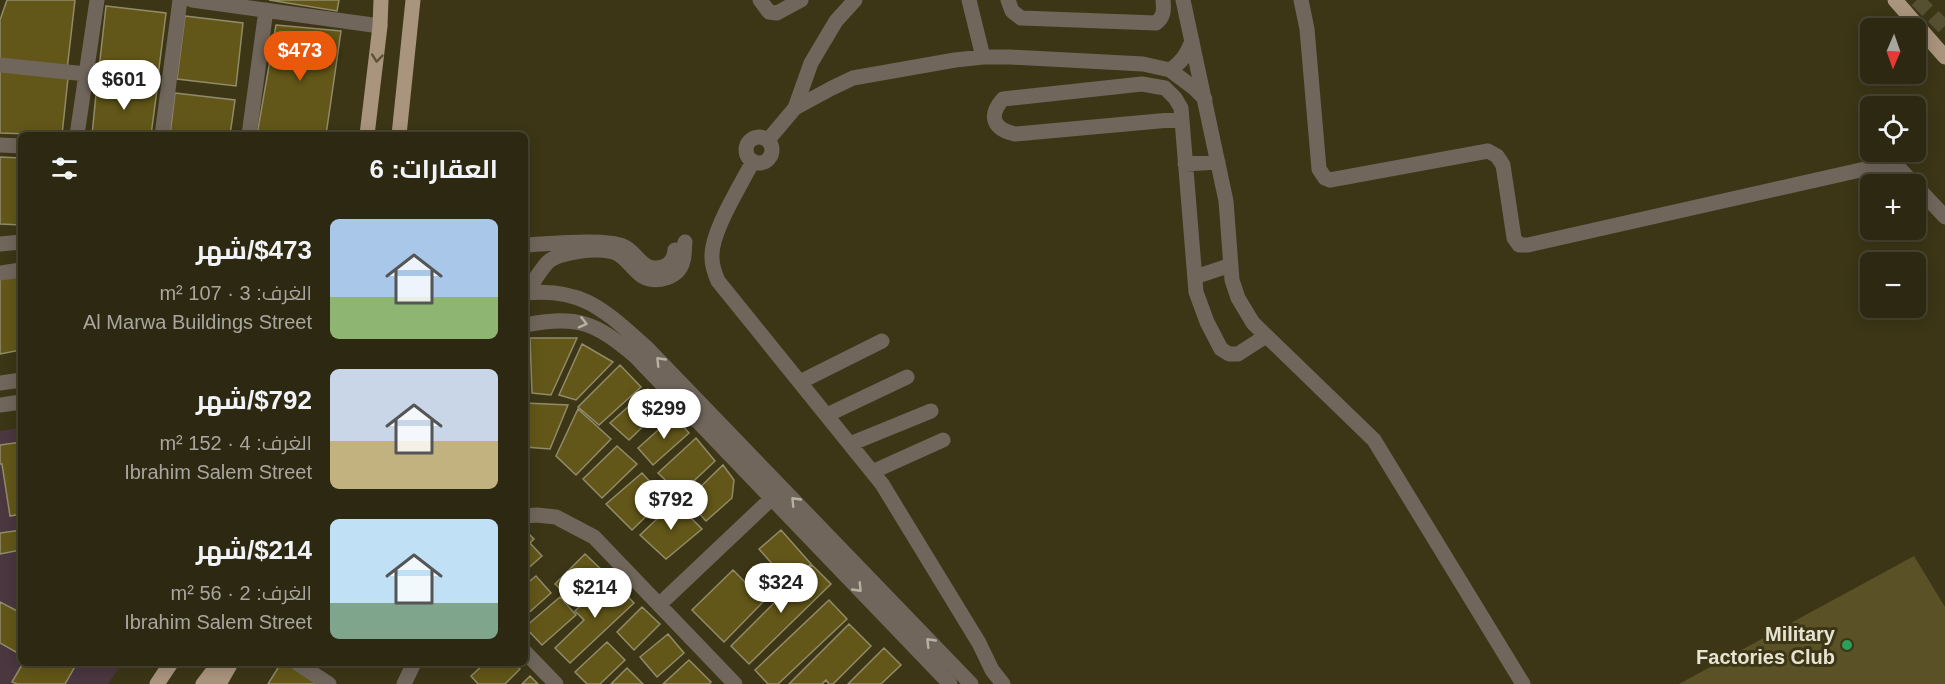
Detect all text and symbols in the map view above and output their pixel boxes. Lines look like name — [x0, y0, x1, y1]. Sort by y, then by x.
north arrow — [1860, 18, 1926, 84]
map controls — [1860, 18, 1926, 318]
pin: $473 — [264, 31, 336, 82]
text: $473 — [278, 39, 322, 61]
one-way arrow — [371, 54, 383, 63]
pin: $601 — [88, 60, 160, 111]
text: $601 — [102, 68, 146, 90]
button: locate — [1860, 96, 1926, 162]
icon: filters — [48, 152, 81, 185]
text: العقارات: 6 — [370, 154, 498, 184]
button: + — [1860, 174, 1926, 240]
text: $473/شهر — [196, 235, 312, 265]
icon: home — [378, 243, 450, 315]
button: − — [1860, 252, 1926, 318]
text: الغرف: 3 · 107 m² — [159, 282, 312, 304]
text: Al Marwa Buildings Street — [83, 311, 312, 333]
one-way arrow — [578, 316, 588, 329]
one-way arrow — [656, 357, 667, 368]
text: $792/شهر — [196, 385, 312, 415]
pin: $299 — [628, 389, 700, 440]
icon: home — [378, 393, 450, 465]
text: $299 — [642, 397, 686, 419]
text: الغرف: 4 · 152 m² — [159, 432, 312, 454]
text: Ibrahim Salem Street — [124, 461, 312, 483]
pin: $792 — [635, 480, 707, 531]
text: $792 — [649, 488, 693, 510]
one-way arrow — [791, 498, 802, 508]
text: $214/شهر — [196, 535, 312, 565]
icon: home — [378, 543, 450, 615]
pin: $324 — [745, 563, 817, 614]
pin: $214 — [559, 568, 631, 619]
text: $324 — [759, 571, 803, 593]
text: $214 — [573, 576, 617, 598]
one-way arrow — [851, 581, 862, 591]
text: الغرف: 2 · 56 m² — [171, 582, 312, 604]
text: Ibrahim Salem Street — [124, 611, 312, 633]
place label: Military Factories Club — [1696, 623, 1836, 668]
one-way arrow — [927, 638, 938, 649]
marker: Military Factories Club — [1840, 638, 1854, 652]

